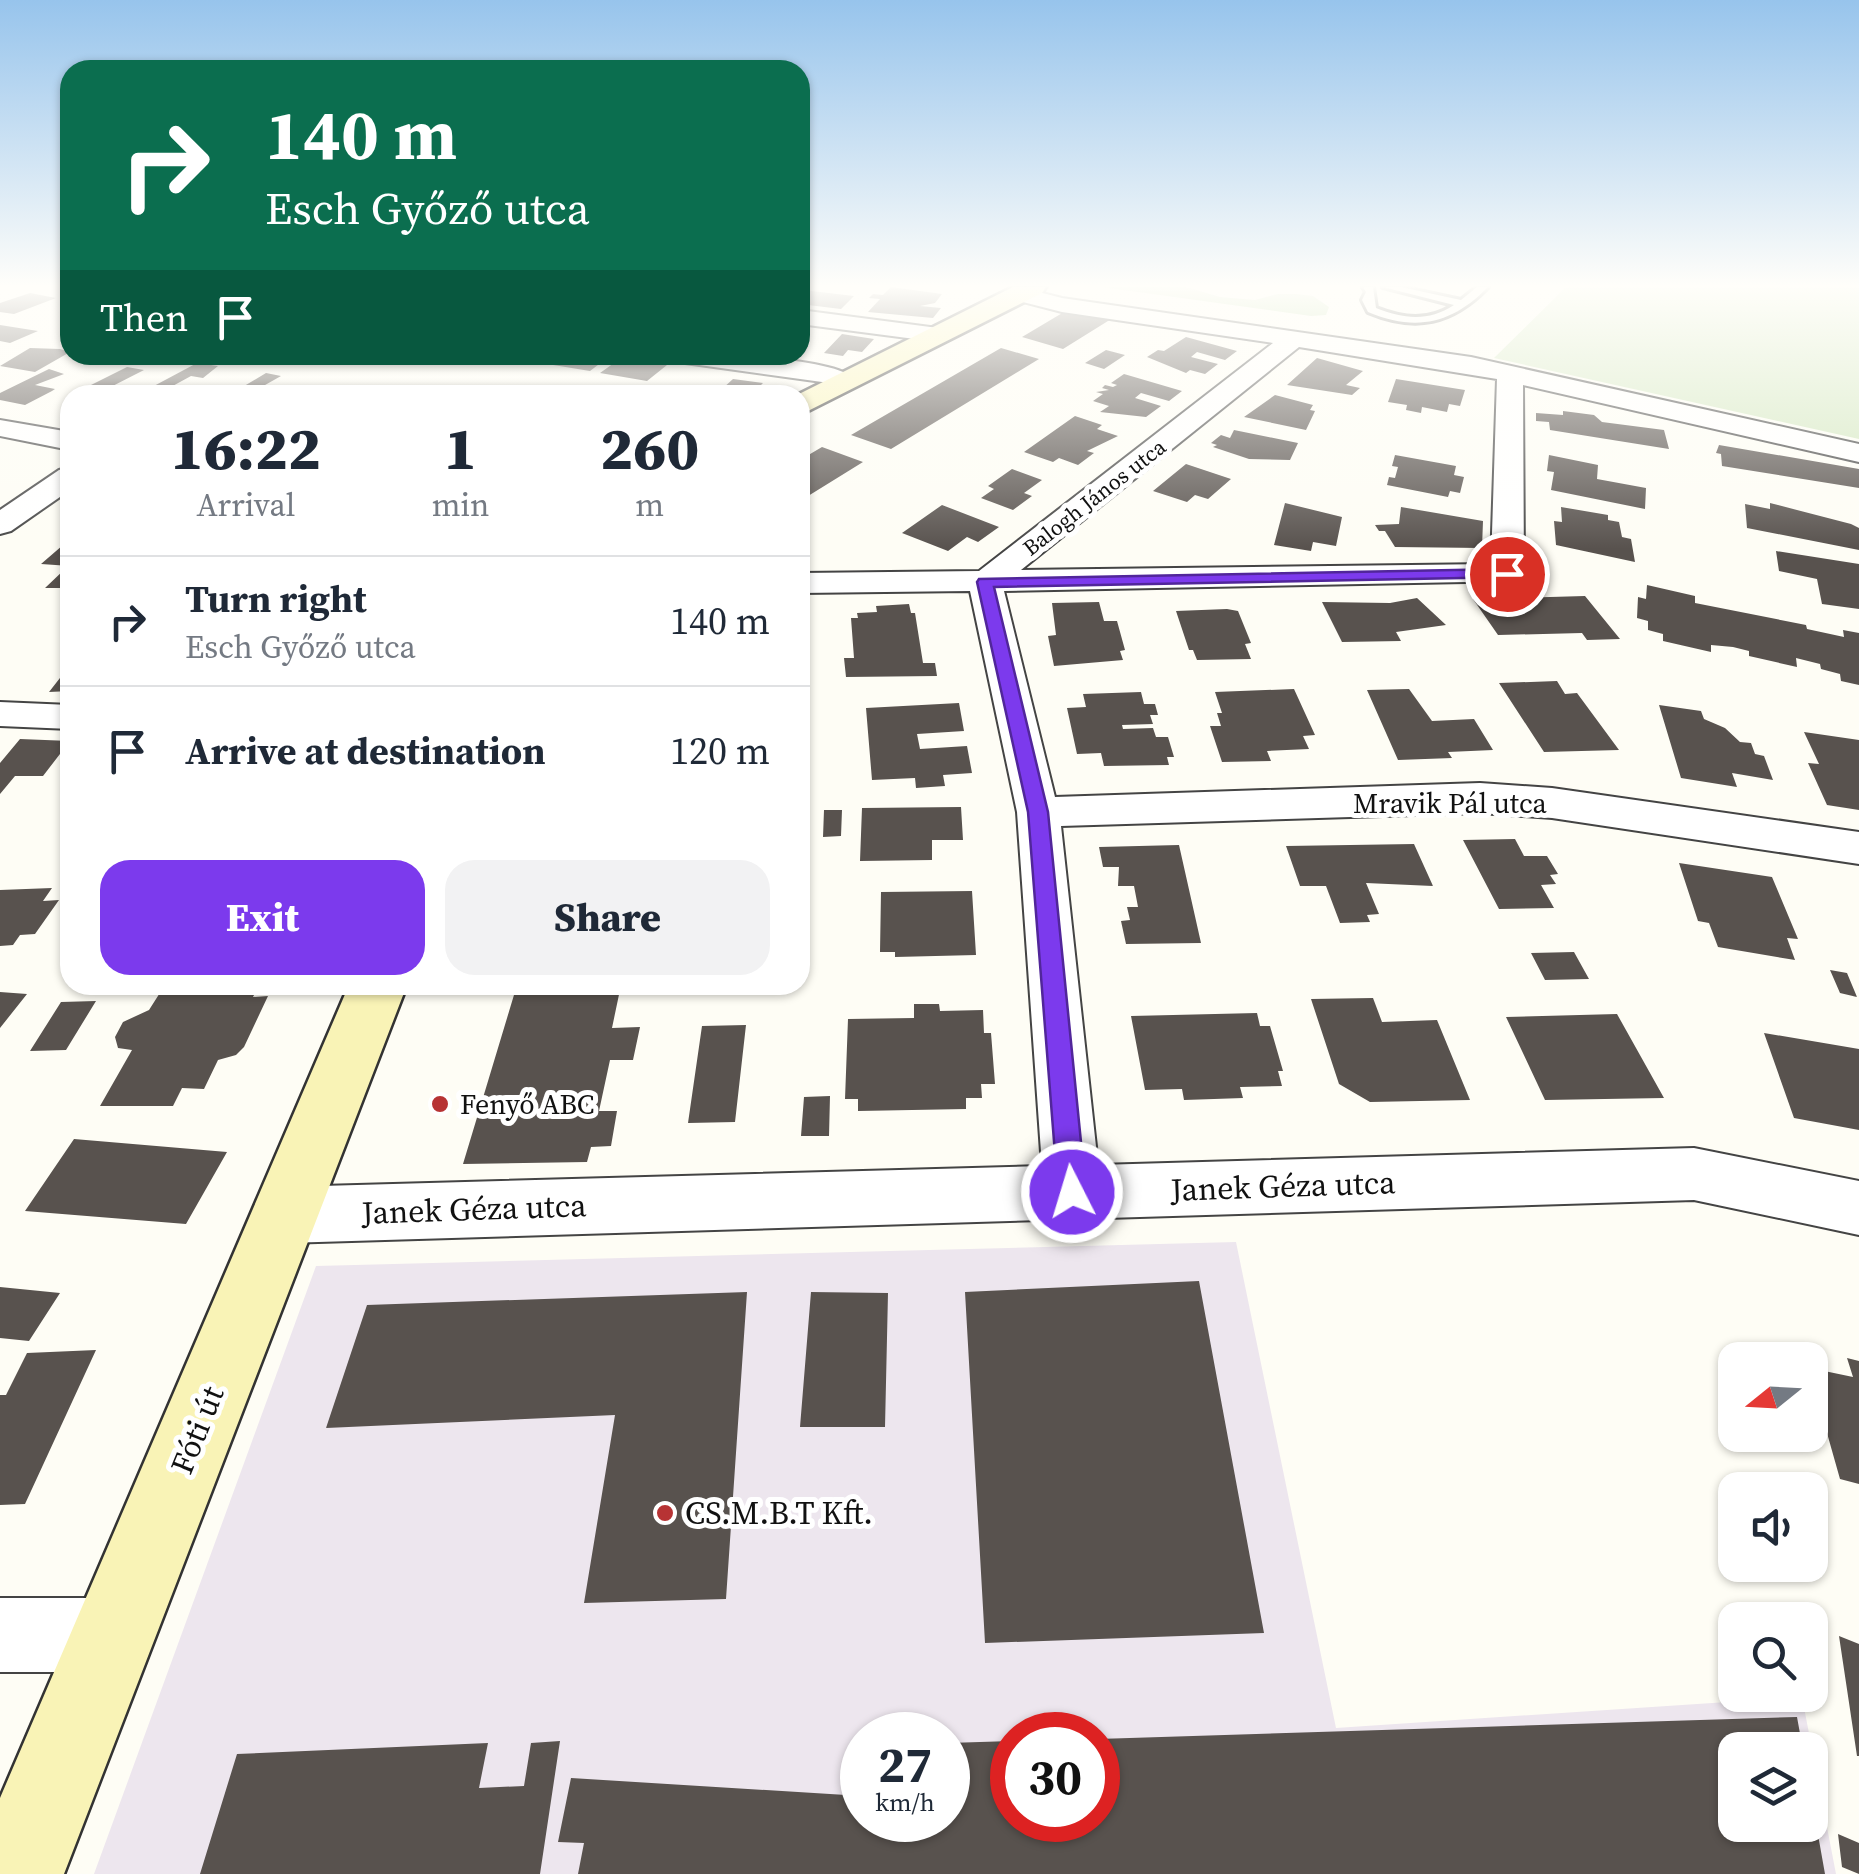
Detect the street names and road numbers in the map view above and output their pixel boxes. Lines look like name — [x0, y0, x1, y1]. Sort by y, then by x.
street label: Balogh János utca — [1016, 431, 1172, 562]
street label: Mravik Pál utca — [1353, 784, 1548, 822]
street label: Janek Géza utca — [1169, 1160, 1397, 1212]
street label: Janek Géza utca — [360, 1183, 588, 1235]
street label: Fóti út — [160, 1379, 235, 1480]

